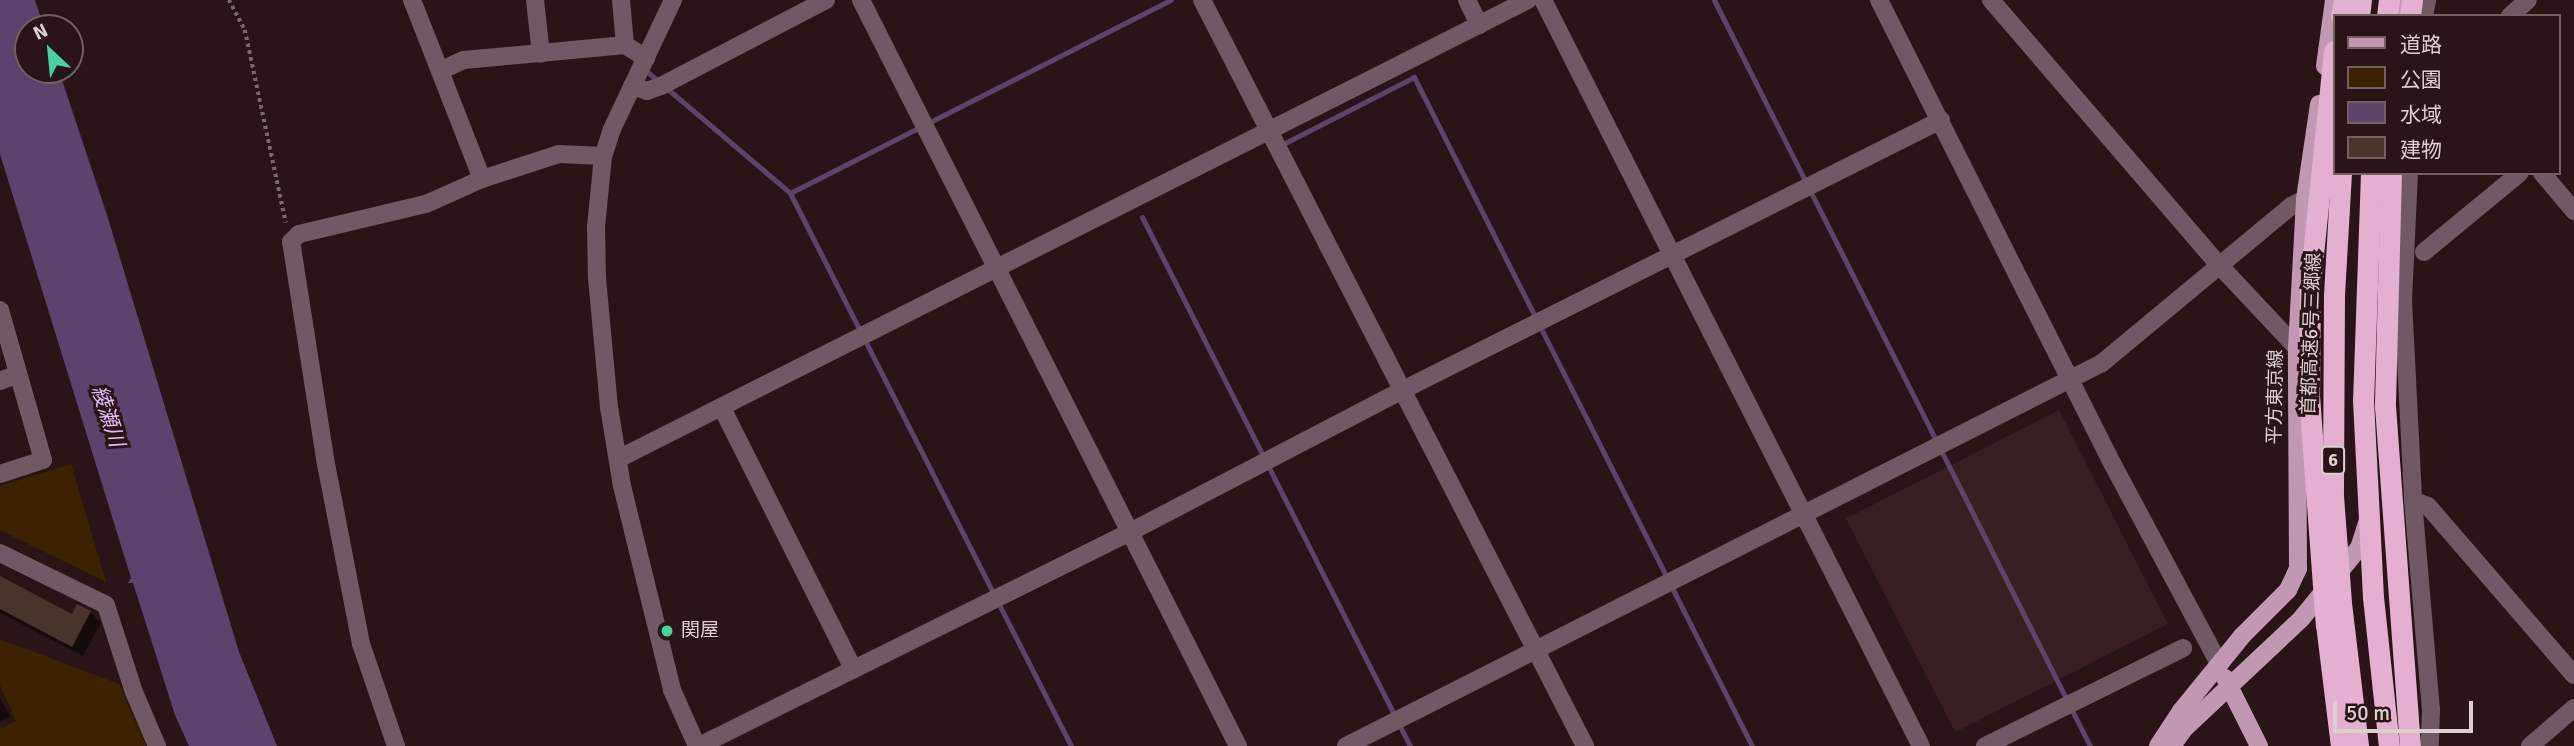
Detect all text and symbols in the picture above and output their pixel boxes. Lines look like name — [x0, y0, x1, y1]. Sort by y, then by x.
north arrow — [14, 14, 84, 84]
legend — [2332, 14, 2560, 175]
text: N — [29, 18, 52, 46]
text: 道路 — [2400, 32, 2442, 58]
text: 公園 — [2400, 67, 2442, 93]
text: 水域 — [2400, 102, 2442, 128]
text: 建物 — [2400, 137, 2442, 163]
street label: 首都高速6号三郷線 — [2298, 253, 2326, 415]
street label: 平方東京線 — [2264, 349, 2288, 445]
water label: 綾瀬川 — [86, 382, 130, 450]
road number: 6 — [2321, 446, 2345, 474]
place label: 関屋 — [681, 620, 719, 642]
marker: 関屋 — [659, 623, 675, 639]
scale bar — [2336, 686, 2476, 730]
text: 50 m — [2346, 700, 2390, 726]

